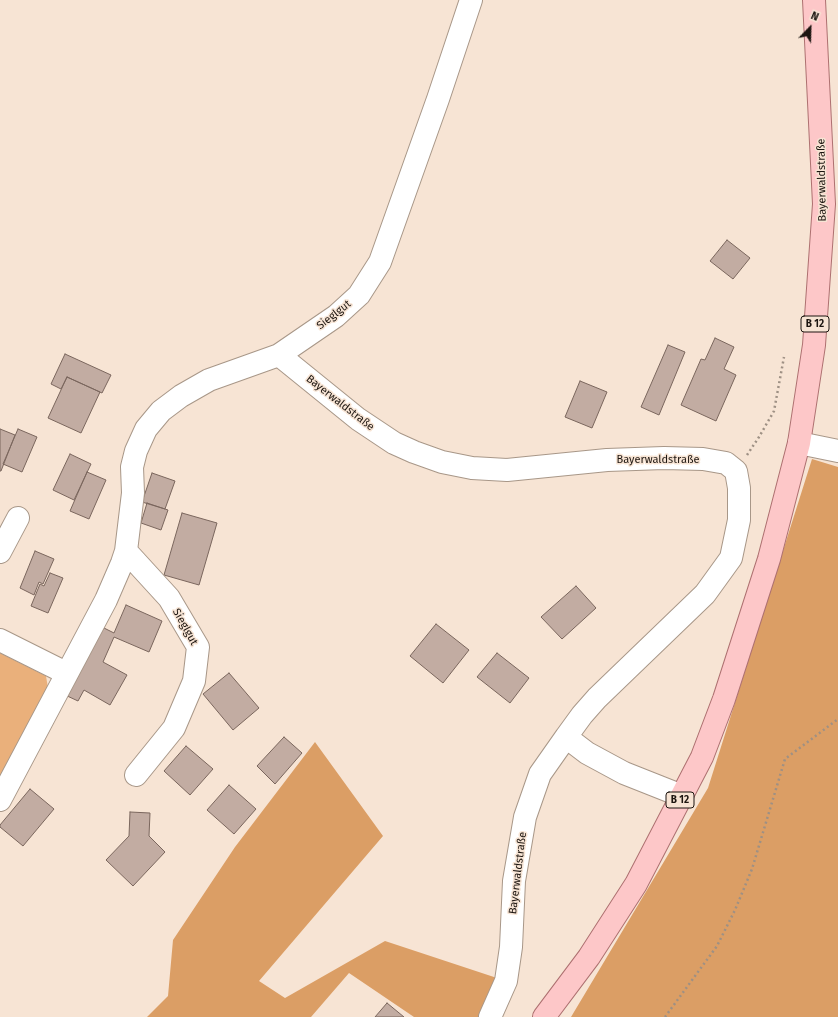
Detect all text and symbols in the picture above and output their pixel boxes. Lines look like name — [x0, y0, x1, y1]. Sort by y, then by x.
north arrow — [790, 8, 830, 48]
text: N — [809, 9, 821, 24]
street label: Bayerwaldstraße — [815, 138, 829, 222]
street label: Sieglgut — [314, 297, 354, 333]
road number: B 12 — [801, 316, 829, 332]
street label: Bayerwaldstraße — [303, 372, 377, 434]
street label: Bayerwaldstraße — [617, 453, 699, 467]
street label: Sieglgut — [170, 606, 200, 648]
road number: B 12 — [666, 792, 694, 808]
street label: Bayerwaldstraße — [506, 831, 530, 915]

